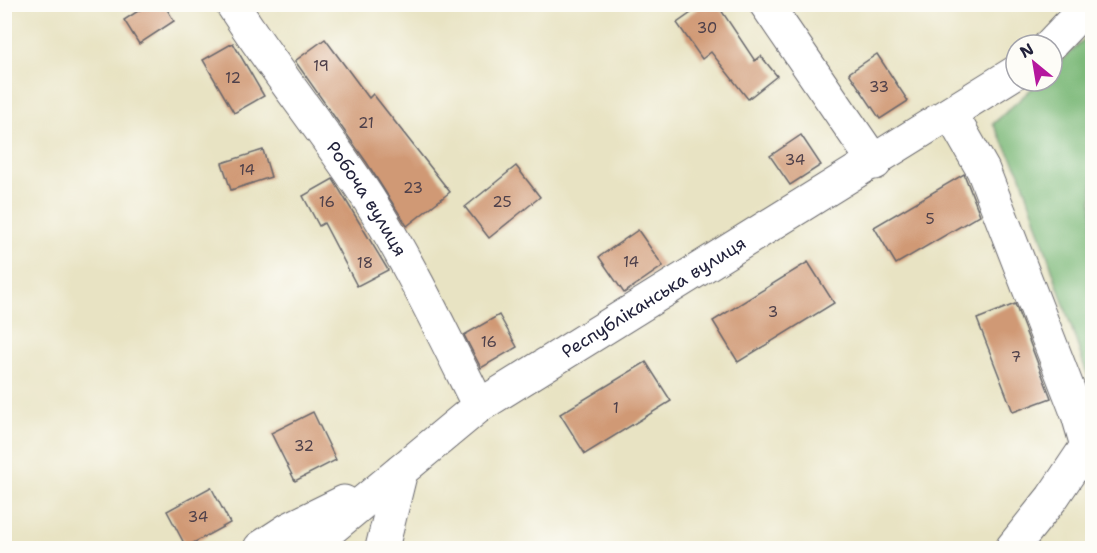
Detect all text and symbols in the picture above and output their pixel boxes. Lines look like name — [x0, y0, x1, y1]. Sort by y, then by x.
house number: 30 — [697, 18, 717, 38]
north arrow — [1004, 33, 1064, 93]
text: N — [1016, 38, 1037, 63]
house number: 19 — [313, 56, 329, 76]
house number: 12 — [225, 68, 241, 88]
house number: 33 — [869, 77, 889, 97]
house number: 21 — [358, 113, 374, 133]
street label: Робоча вулиця — [321, 137, 412, 261]
house number: 34 — [785, 150, 805, 170]
house number: 14 — [239, 160, 255, 180]
house number: 23 — [403, 178, 423, 198]
house number: 16 — [319, 192, 335, 212]
house number: 25 — [492, 192, 512, 212]
house number: 5 — [925, 209, 935, 229]
street label: Республіканська вулиця — [557, 231, 750, 364]
house number: 14 — [623, 252, 639, 272]
house number: 18 — [357, 253, 373, 273]
house number: 3 — [768, 302, 778, 322]
house number: 16 — [481, 332, 497, 352]
house number: 7 — [1011, 347, 1021, 367]
house number: 1 — [613, 398, 619, 418]
house number: 32 — [294, 436, 314, 456]
house number: 34 — [188, 507, 208, 527]

